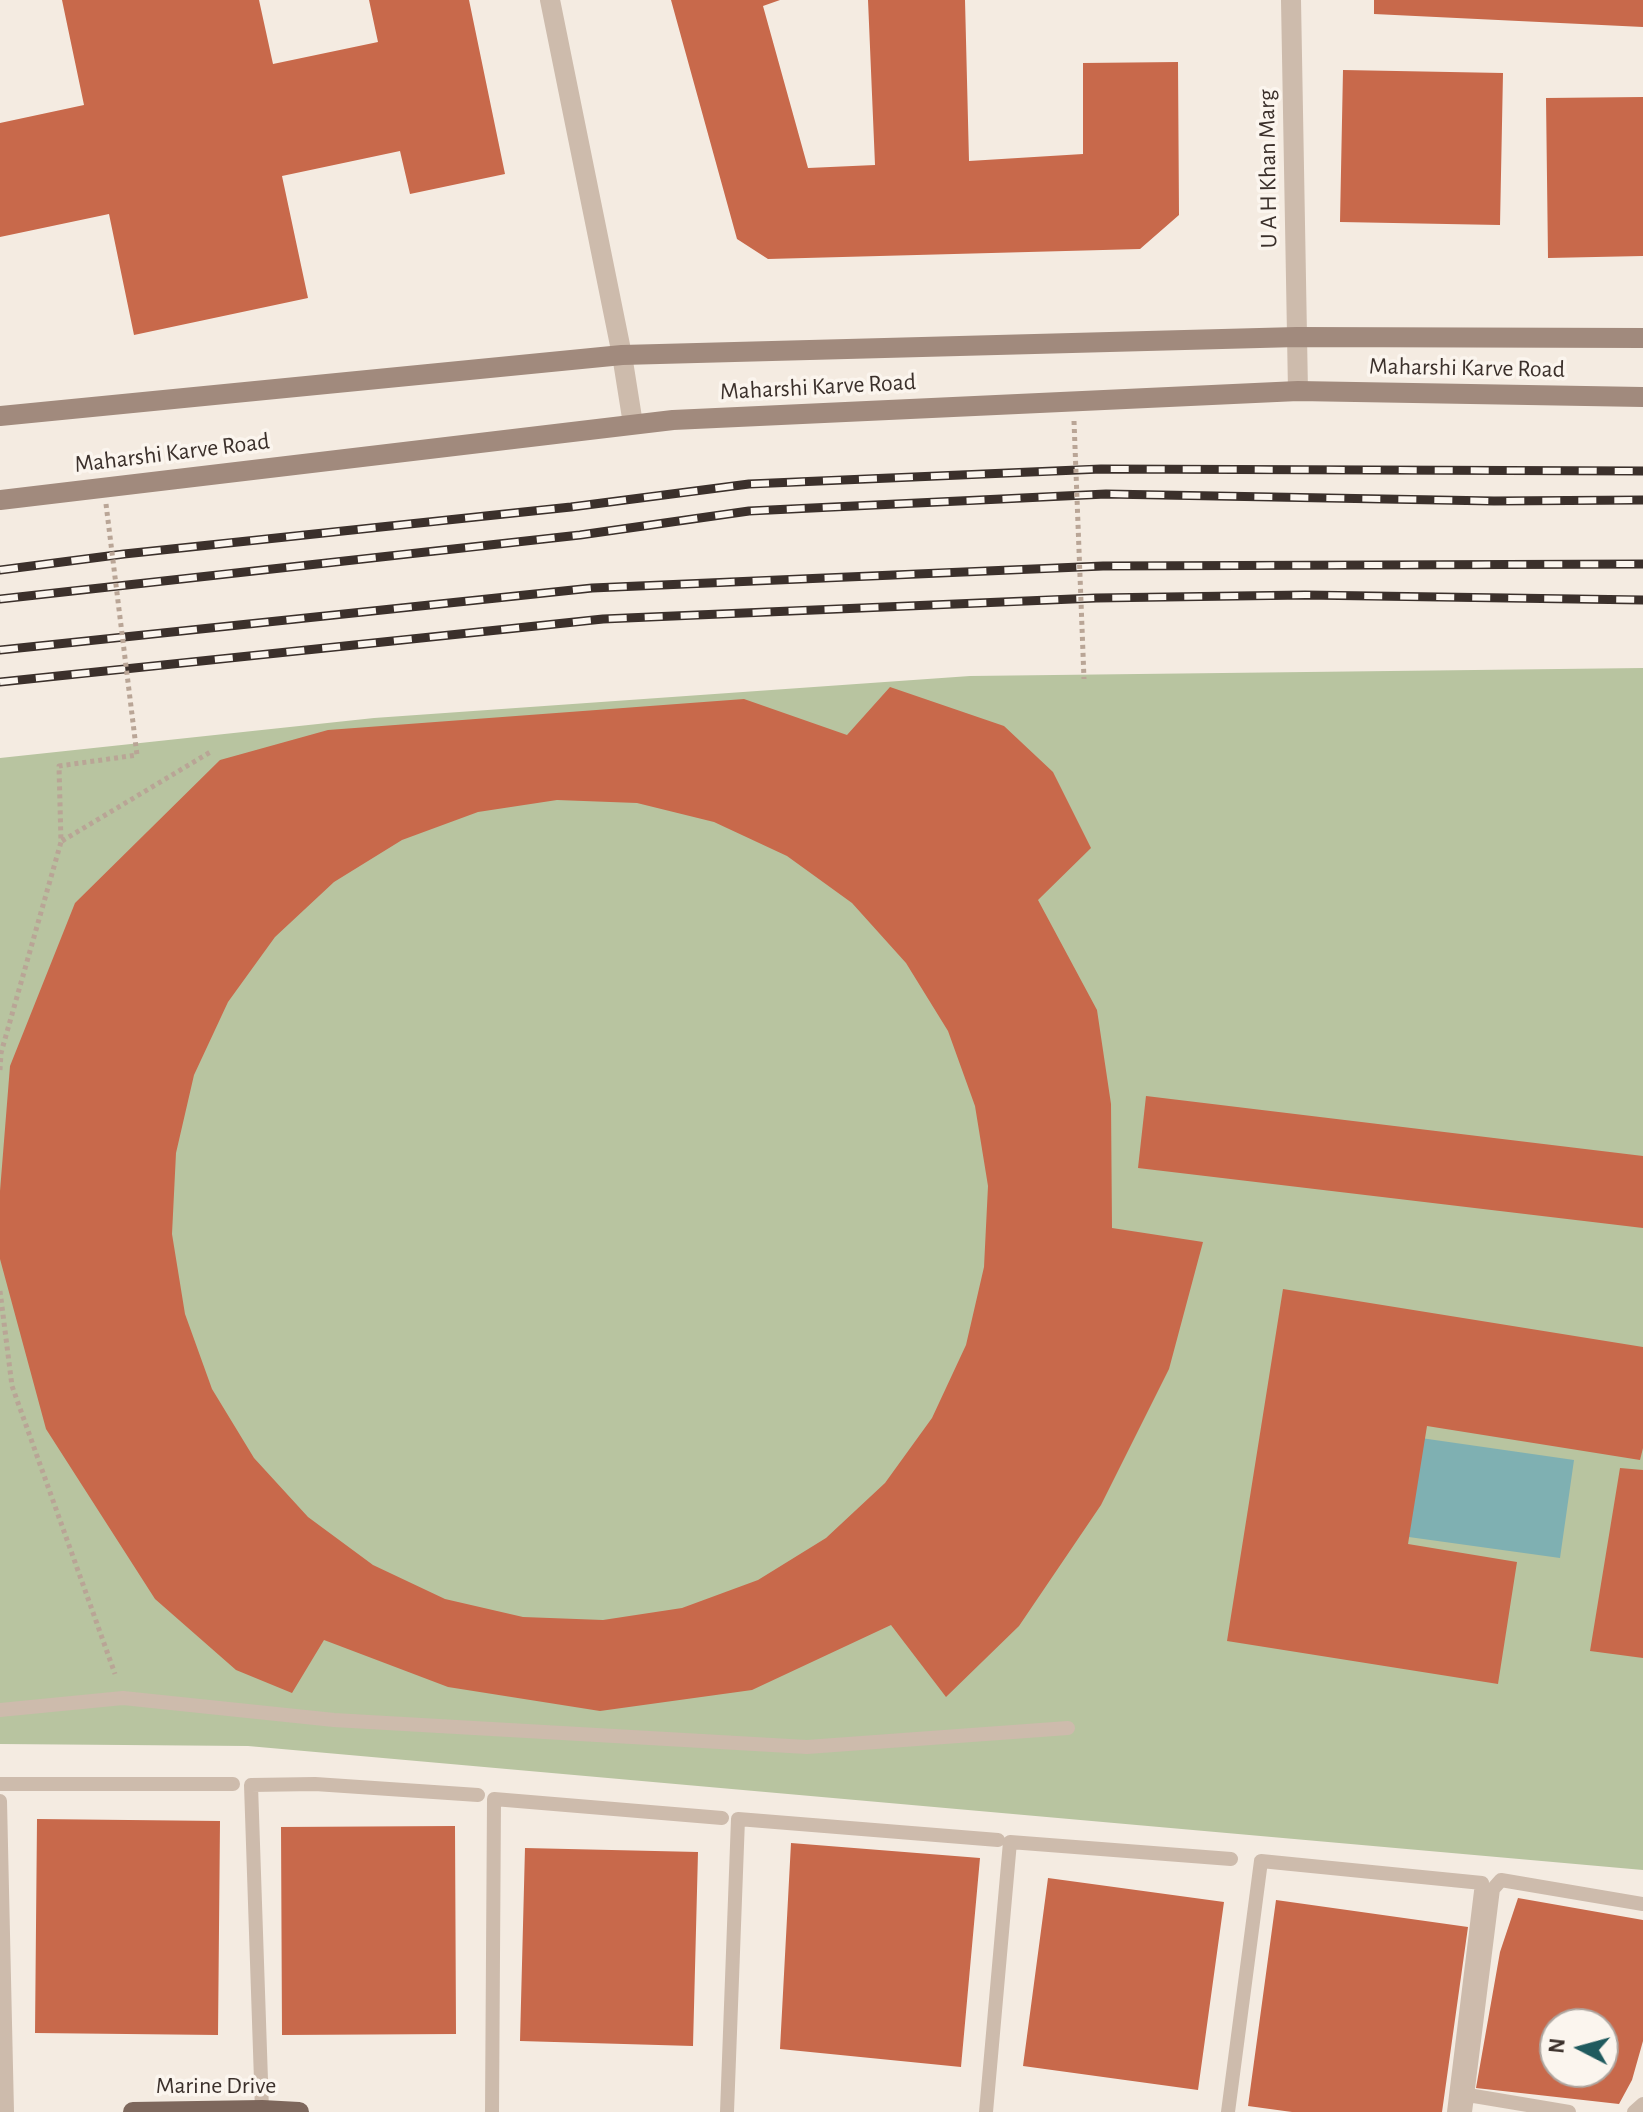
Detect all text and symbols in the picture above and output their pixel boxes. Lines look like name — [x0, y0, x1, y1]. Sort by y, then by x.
street label: U A H Khan Marg — [1252, 89, 1284, 249]
street label: Maharshi Karve Road — [1369, 352, 1565, 384]
street label: Maharshi Karve Road — [719, 367, 917, 407]
street label: Maharshi Karve Road — [73, 427, 271, 479]
north arrow — [1539, 2008, 1619, 2088]
text: N — [1545, 2037, 1569, 2054]
street label: Marine Drive — [156, 2072, 276, 2100]

